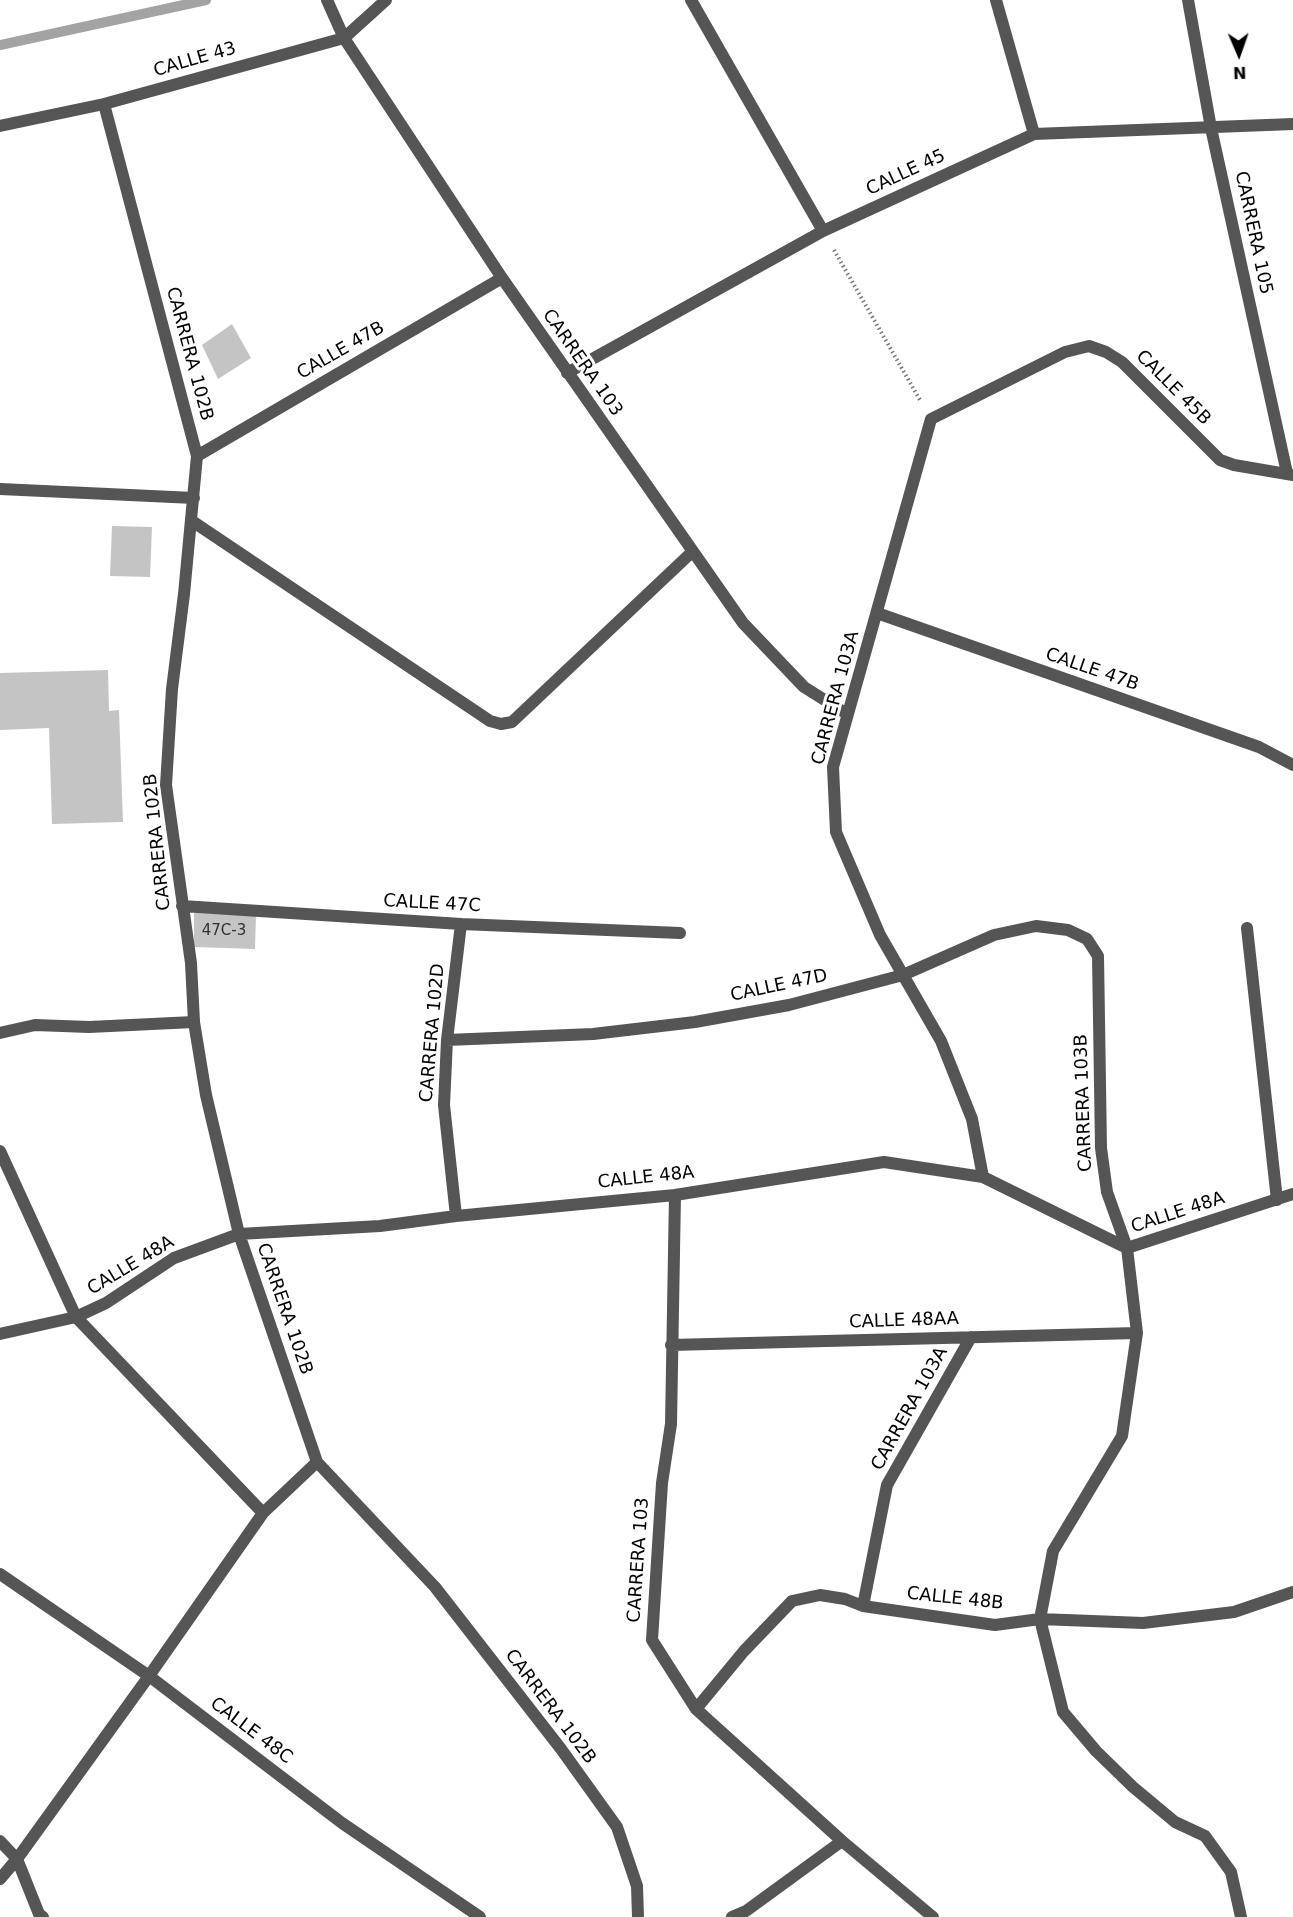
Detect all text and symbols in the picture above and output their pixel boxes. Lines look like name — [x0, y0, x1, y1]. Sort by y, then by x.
north arrow — [1209, 24, 1269, 84]
street label: CALLE 43 — [151, 38, 239, 82]
text: N — [1233, 63, 1247, 82]
street label: CALLE 45 — [863, 145, 949, 201]
street label: CARRERA 105 — [1229, 169, 1277, 297]
street label: CARRERA 102B — [161, 285, 217, 423]
street label: CARRERA 103 — [537, 305, 627, 421]
street label: CALLE 47B — [293, 317, 389, 385]
street label: CALLE 45B — [1131, 346, 1215, 430]
street label: CARRERA 103A — [808, 629, 864, 767]
street label: CALLE 47B — [1042, 644, 1142, 696]
street label: CARRERA 102B — [140, 772, 176, 912]
street label: CALLE 47C — [383, 891, 481, 917]
house number: 47C-3 — [202, 922, 246, 940]
street label: CARRERA 102D — [416, 963, 450, 1103]
street label: CALLE 47D — [728, 965, 830, 1007]
street label: CARRERA 103B — [1071, 1034, 1097, 1172]
street label: CALLE 48A — [597, 1162, 695, 1194]
street label: CALLE 48A — [1128, 1188, 1228, 1238]
street label: CALLE 48A — [84, 1232, 178, 1300]
street label: CARRERA 102B — [251, 1240, 317, 1378]
street label: CALLE 48AA — [849, 1308, 959, 1334]
street label: CARRERA 103A — [867, 1344, 953, 1474]
street label: CARRERA 103 — [624, 1497, 654, 1623]
street label: CALLE 48B — [905, 1583, 1005, 1615]
street label: CARRERA 102B — [500, 1645, 600, 1769]
street label: CALLE 48C — [206, 1693, 296, 1769]

